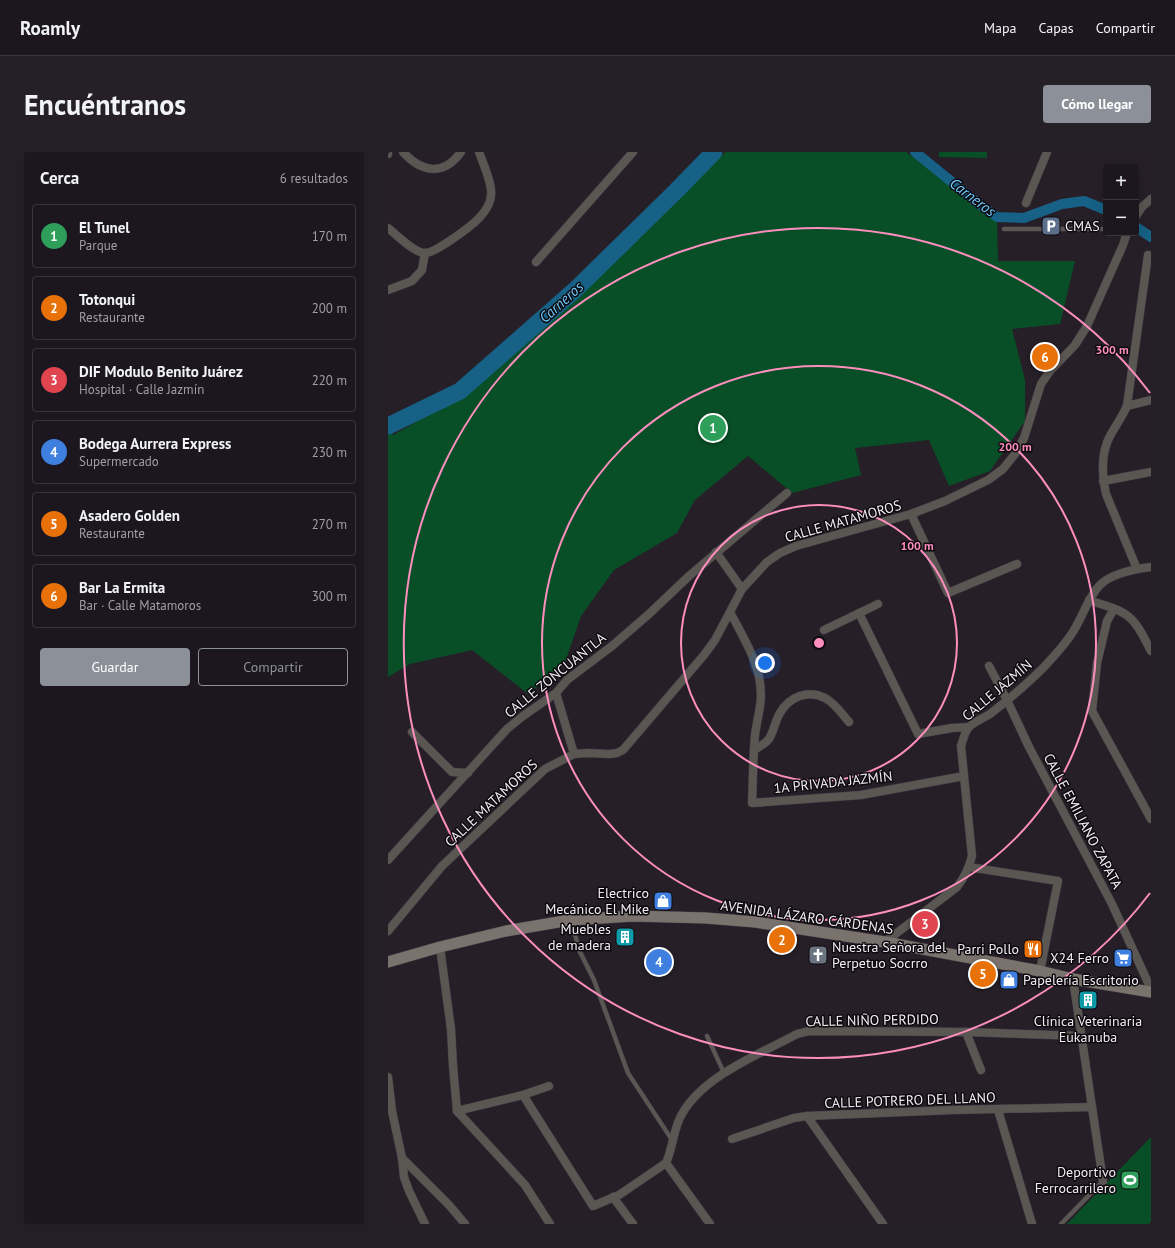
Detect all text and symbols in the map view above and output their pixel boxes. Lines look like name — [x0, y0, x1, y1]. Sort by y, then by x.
text: Roamly — [20, 16, 80, 40]
text: Mapa — [984, 19, 1017, 37]
text: Capas — [1039, 19, 1074, 37]
text: Compartir — [1096, 19, 1155, 37]
button: Cómo llegar — [1043, 85, 1151, 123]
text: Encuéntranos — [24, 86, 186, 123]
map controls — [1103, 164, 1139, 236]
button: + — [1103, 164, 1139, 200]
text: Cerca — [40, 167, 79, 189]
text: 6 resultados — [280, 170, 348, 187]
water label: Carneros — [946, 173, 1000, 221]
button: − — [1103, 200, 1139, 236]
parking icon: CMAS — [1040, 215, 1062, 237]
place label: CMAS — [1065, 217, 1100, 235]
text: El Tunel — [79, 218, 130, 237]
text: 1 — [50, 228, 58, 245]
text: 170 m — [312, 228, 347, 245]
text: Parque — [79, 237, 117, 254]
water label: Carneros — [535, 277, 587, 327]
text: Totonqui — [79, 290, 135, 309]
text: 2 — [50, 300, 58, 317]
text: 200 m — [312, 300, 347, 317]
text: Restaurante — [79, 309, 145, 326]
pin: 6 — [1032, 342, 1058, 372]
text: 300 m — [1095, 342, 1129, 357]
text: DIF Modulo Benito Juárez — [79, 362, 243, 381]
text: 3 — [50, 372, 58, 389]
text: 220 m — [312, 372, 347, 389]
text: Hospital · Calle Jazmín — [79, 381, 204, 398]
pin: 1 — [700, 413, 726, 443]
text: Bodega Aurrera Express — [79, 434, 231, 453]
text: 200 m — [998, 439, 1032, 454]
text: 4 — [50, 444, 58, 461]
text: 230 m — [312, 444, 347, 461]
text: Supermercado — [79, 453, 159, 470]
street label: CALLE MATAMOROS — [783, 496, 903, 546]
text: Asadero Golden — [79, 506, 180, 525]
text: 5 — [50, 516, 58, 533]
text: 270 m — [312, 516, 347, 533]
text: Restaurante — [79, 525, 145, 542]
text: 100 m — [900, 538, 934, 553]
text: Bar La Ermita — [79, 578, 165, 597]
text: 6 — [50, 588, 58, 605]
text: 300 m — [312, 588, 347, 605]
text: Bar · Calle Matamoros — [79, 597, 201, 614]
street label: CALLE ZONCUANTLA — [501, 628, 610, 721]
centre of rings — [812, 636, 826, 650]
button: Guardar — [40, 648, 190, 686]
button: Compartir — [198, 648, 348, 686]
your location — [755, 653, 775, 673]
street label: CALLE JAZMÍN — [958, 656, 1036, 724]
street label: CALLE EMILIANO ZAPATA — [1040, 750, 1127, 893]
street label: CALLE MATAMOROS — [441, 755, 541, 851]
street label: 1A PRIVADA JAZMÍN — [773, 767, 893, 797]
place label: Electrico Mecánico El Mike — [545, 884, 649, 918]
shop icon: Electrico Mecánico El Mike — [652, 890, 674, 912]
street label: AVENIDA LÁZARO CÁRDENAS — [719, 896, 895, 938]
pin: 3 — [912, 909, 938, 939]
place label: Muebles de madera — [548, 920, 611, 954]
pin: 2 — [769, 925, 795, 955]
building icon: Muebles de madera — [614, 926, 636, 948]
place label: Nuestra Señora del Perpetuo Socrro — [832, 938, 946, 972]
restaurant icon: Parri Pollo — [1022, 938, 1044, 960]
place label: Parri Pollo — [957, 940, 1019, 958]
church icon: Nuestra Señora del Perpetuo Socrro — [807, 944, 829, 966]
pin: 4 — [646, 947, 672, 977]
supermarket icon: X24 Ferro — [1112, 947, 1134, 969]
place label: X24 Ferro — [1050, 949, 1109, 967]
pin: 5 — [970, 959, 996, 989]
shop icon: Papelería Escritorio — [998, 969, 1020, 991]
place label: Papelería Escritorio — [1023, 971, 1139, 989]
building icon: Clínica Veterinaria Eukanuba — [1077, 989, 1099, 1011]
street label: CALLE NIÑO PERDIDO — [805, 1010, 939, 1030]
place label: Clínica Veterinaria Eukanuba — [1034, 1012, 1142, 1046]
street label: CALLE POTRERO DEL LLANO — [824, 1088, 996, 1112]
place label: Deportivo Ferrocarrilero — [1035, 1163, 1116, 1197]
sports icon: Deportivo Ferrocarrilero — [1119, 1169, 1141, 1191]

